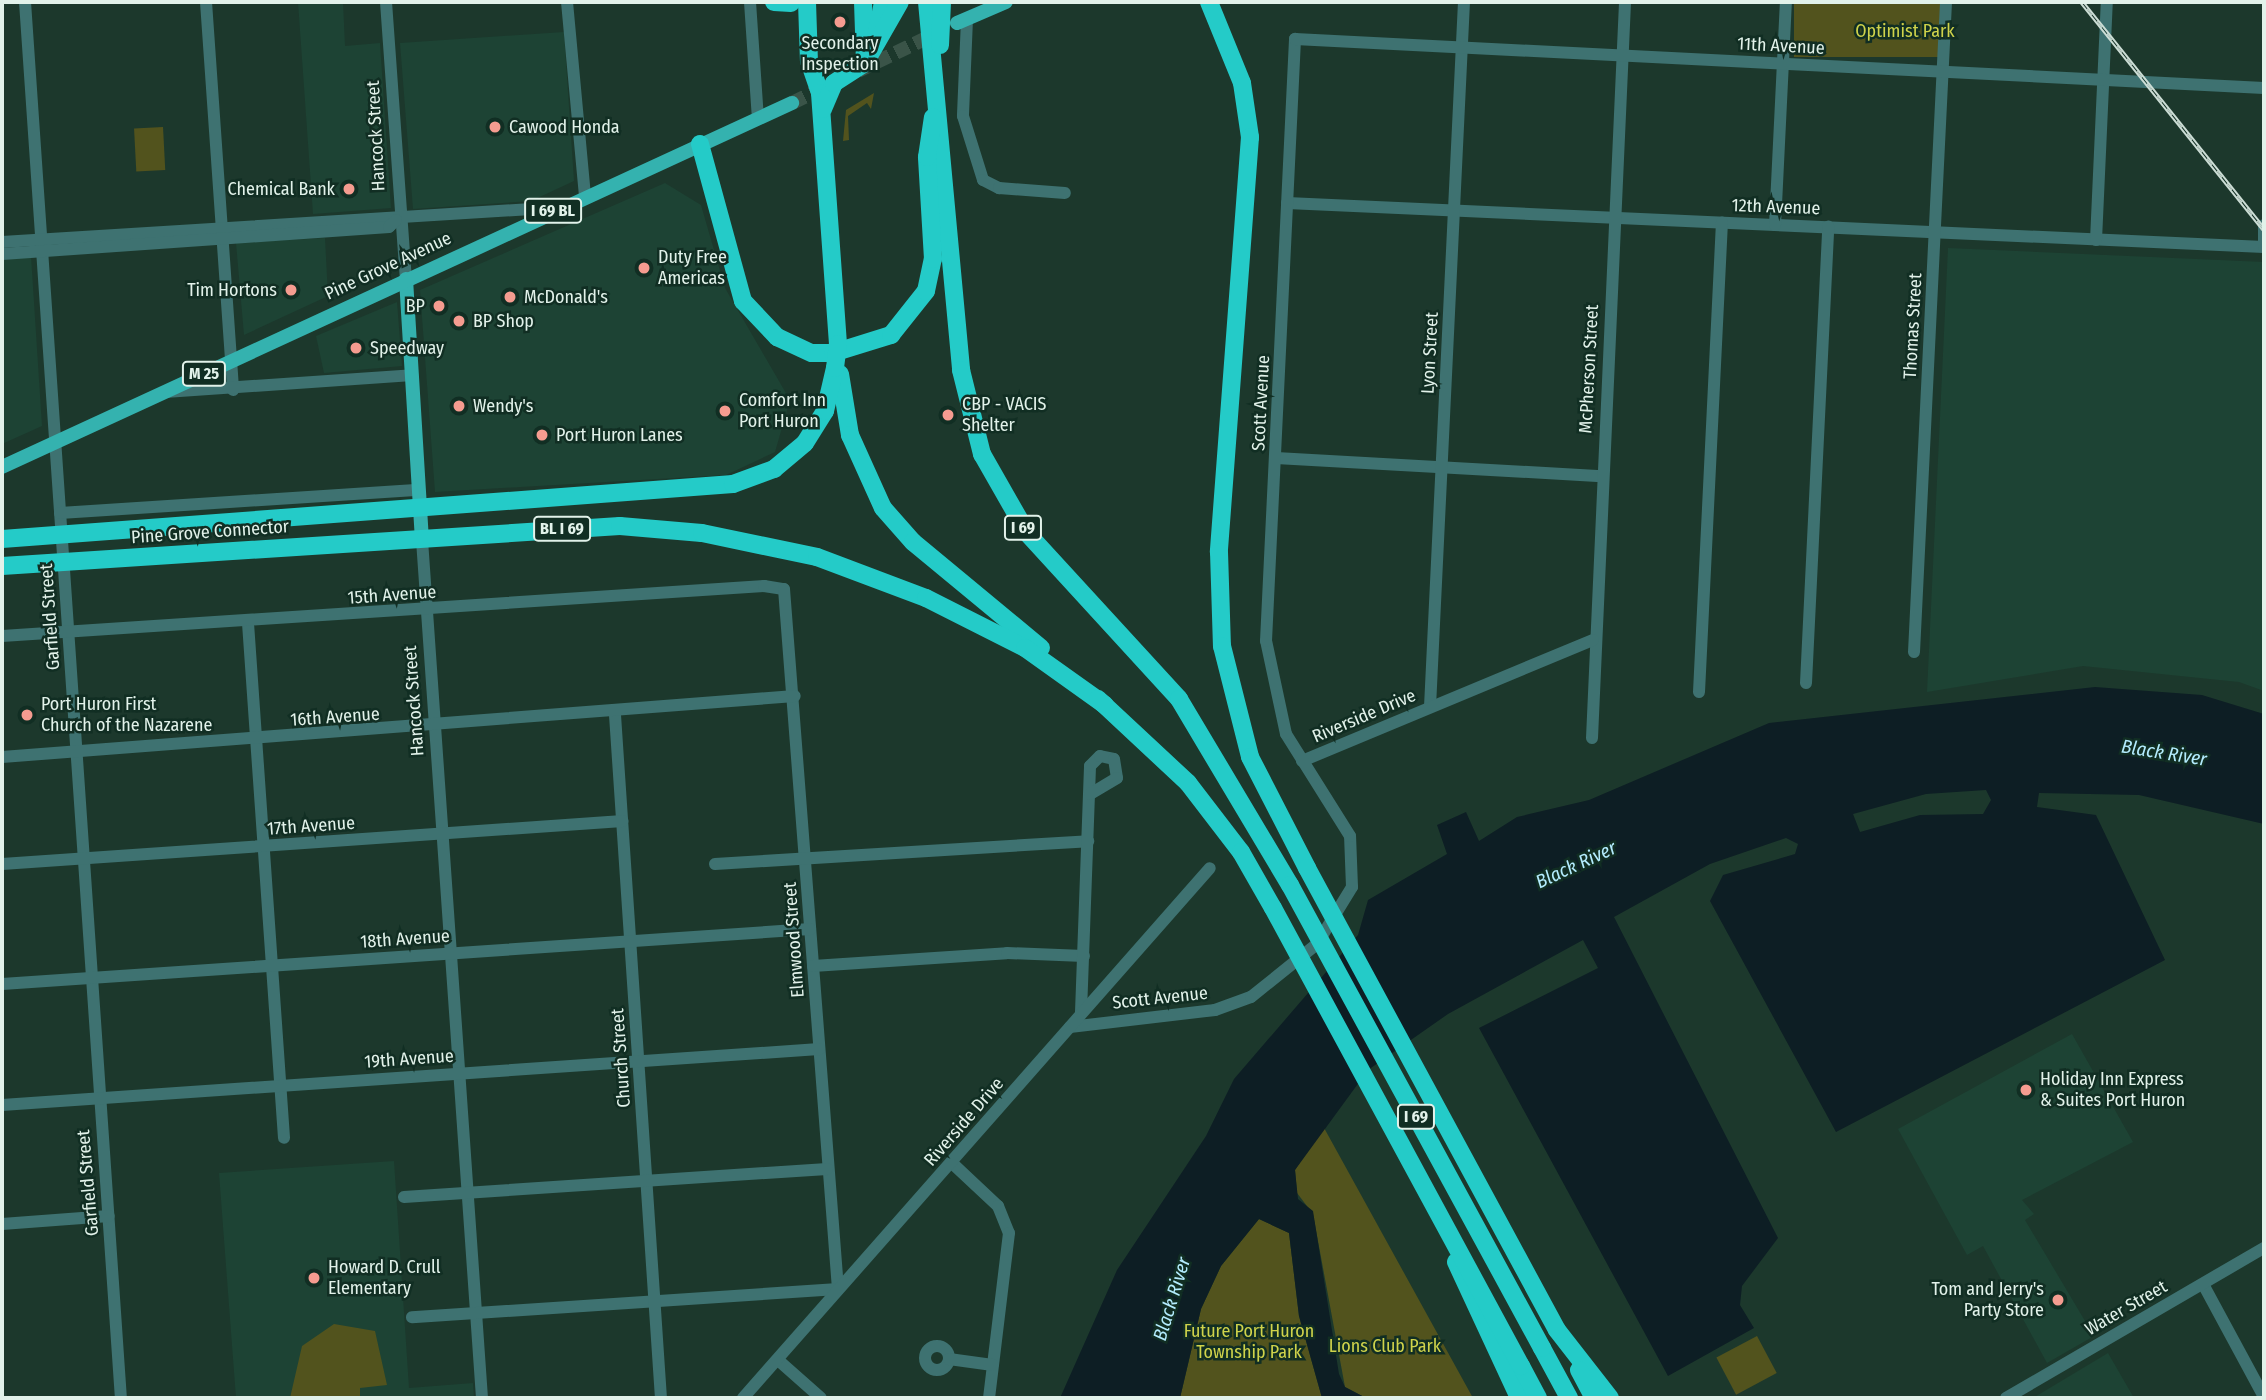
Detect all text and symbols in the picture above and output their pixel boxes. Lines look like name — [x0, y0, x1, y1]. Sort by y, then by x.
marker: Secondary Inspection — [832, 14, 848, 30]
park label: Optimist Park — [1855, 20, 1955, 42]
place label: Secondary Inspection — [801, 33, 879, 76]
street label: 11th Avenue — [1737, 33, 1825, 59]
street label: Hancock Street — [362, 80, 390, 192]
place label: Cawood Honda — [509, 116, 620, 138]
marker: Cawood Honda — [487, 119, 503, 135]
place label: Chemical Bank — [228, 178, 335, 200]
marker: Chemical Bank — [341, 181, 357, 197]
street label: 12th Avenue — [1731, 195, 1821, 219]
road number: I 69 BL — [523, 198, 583, 224]
street label: Pine Grove Avenue — [321, 227, 455, 305]
place label: Duty Free Americas — [658, 247, 727, 290]
marker: Duty Free Americas — [636, 260, 652, 276]
street label: Thomas Street — [1899, 273, 1927, 379]
place label: Tim Hortons — [187, 279, 277, 301]
marker: Tim Hortons — [283, 282, 299, 298]
place label: McDonald's — [524, 286, 608, 308]
marker: McDonald's — [502, 289, 518, 305]
place label: BP — [406, 295, 425, 317]
marker: BP — [431, 298, 447, 314]
street label: McPherson Street — [1575, 304, 1603, 434]
place label: BP Shop — [473, 310, 534, 332]
street label: Lyon Street — [1417, 311, 1443, 395]
marker: BP Shop — [451, 313, 467, 329]
place label: Speedway — [370, 337, 444, 359]
marker: Speedway — [348, 340, 364, 356]
street label: Scott Avenue — [1248, 355, 1274, 451]
road number: M 25 — [181, 362, 227, 386]
place label: Comfort Inn Port Huron — [739, 390, 826, 432]
place label: CBP - VACIS Shelter — [962, 394, 1046, 436]
place label: Wendy's — [473, 395, 533, 417]
marker: Wendy's — [451, 398, 467, 414]
marker: Comfort Inn Port Huron — [717, 403, 733, 419]
marker: CBP - VACIS Shelter — [940, 407, 956, 423]
place label: Port Huron Lanes — [556, 424, 683, 446]
marker: Port Huron Lanes — [534, 427, 550, 443]
street label: Pine Grove Connector — [130, 516, 290, 548]
road number: BL I 69 — [532, 516, 592, 542]
road number: I 69 — [1004, 516, 1042, 540]
street label: Garfield Street — [36, 563, 64, 671]
street label: 15th Avenue — [347, 581, 437, 609]
street label: Hancock Street — [399, 645, 429, 757]
street label: Riverside Drive — [1309, 685, 1419, 747]
place label: Port Huron First Church of the Nazarene — [41, 694, 212, 736]
street label: 16th Avenue — [290, 703, 380, 731]
marker: Port Huron First Church of the Nazarene — [19, 707, 35, 723]
water label: Black River — [2120, 735, 2208, 771]
street label: 17th Avenue — [266, 812, 356, 840]
water label: Black River — [1532, 836, 1620, 894]
street label: Elmwood Street — [779, 881, 809, 999]
street label: 18th Avenue — [359, 925, 451, 953]
street label: Scott Avenue — [1111, 982, 1209, 1014]
street label: Church Street — [607, 1008, 635, 1108]
street label: 19th Avenue — [364, 1045, 454, 1073]
place label: Holiday Inn Express & Suites Port Huron — [2040, 1069, 2185, 1112]
street label: Riverside Drive — [920, 1073, 1008, 1171]
marker: Holiday Inn Express & Suites Port Huron — [2018, 1082, 2034, 1098]
road number: I 69 — [1397, 1105, 1435, 1130]
street label: Garfield Street — [73, 1129, 103, 1237]
water label: Black River — [1149, 1254, 1195, 1344]
place label: Howard D. Crull Elementary — [328, 1257, 441, 1300]
marker: Howard D. Crull Elementary — [306, 1270, 322, 1286]
street label: Water Street — [2081, 1276, 2171, 1340]
place label: Tom and Jerry's Party Store — [1931, 1279, 2044, 1322]
marker: Tom and Jerry's Party Store — [2050, 1292, 2066, 1308]
park label: Future Port Huron Township Park — [1184, 1321, 1314, 1364]
park label: Lions Club Park — [1329, 1335, 1441, 1357]

